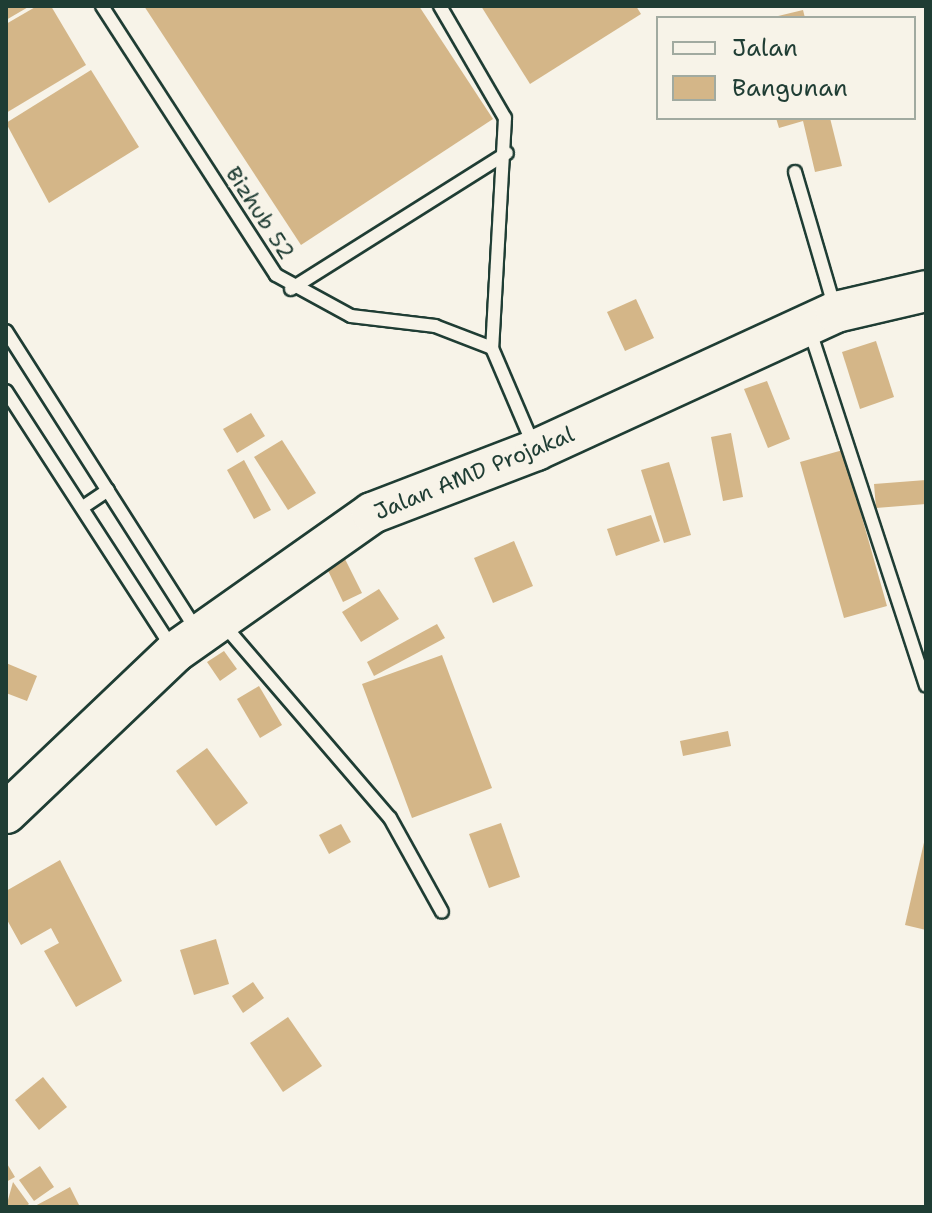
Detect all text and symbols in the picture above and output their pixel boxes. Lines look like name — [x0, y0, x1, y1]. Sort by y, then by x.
legend — [656, 16, 916, 120]
text: Jalan — [732, 32, 798, 64]
text: Bangunan — [732, 72, 848, 104]
street label: Bizhub 52 — [220, 162, 300, 264]
street label: Jalan AMD Projakal — [370, 421, 578, 525]

